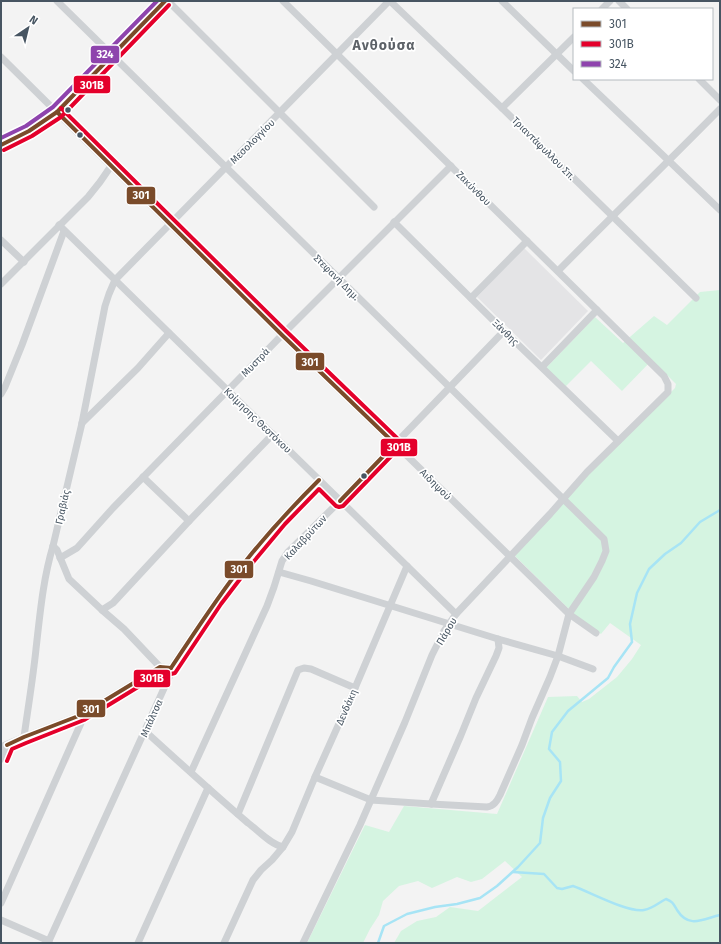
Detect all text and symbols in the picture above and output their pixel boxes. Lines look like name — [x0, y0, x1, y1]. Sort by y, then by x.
north arrow — [8, 8, 48, 48]
legend — [573, 8, 713, 80]
text: N — [27, 13, 40, 28]
text: 301 — [609, 17, 627, 31]
district label: Ανθούσα — [351, 37, 416, 54]
text: 301B — [609, 37, 634, 51]
line badge: 324 — [90, 45, 120, 64]
text: 324 — [95, 48, 114, 61]
text: 324 — [609, 57, 627, 71]
line badge: 301B — [73, 75, 111, 94]
text: 301B — [79, 79, 104, 92]
unlabelled marker — [63, 105, 73, 115]
street label: Τριαντάφυλλου Σπ. — [509, 114, 578, 183]
street label: Μεσολογγίου — [227, 116, 278, 167]
unlabelled marker — [75, 130, 85, 140]
street label: Ζακύνθου — [454, 168, 494, 209]
line badge: 301 — [126, 186, 156, 205]
text: 301 — [131, 189, 150, 202]
street label: Στεφανή Δημ. — [311, 252, 362, 303]
street label: Ξάνθης — [490, 317, 522, 348]
street label: Μυστρά — [238, 345, 272, 380]
line badge: 301 — [295, 352, 325, 371]
text: 301 — [300, 356, 319, 369]
street label: Κοίμησης Θεοτόκου — [221, 385, 294, 456]
line badge: 301B — [380, 438, 418, 457]
text: 301B — [386, 441, 411, 454]
street label: Αιδηψού — [417, 466, 454, 503]
unlabelled marker — [359, 471, 369, 481]
street label: Γραβιάς — [52, 488, 73, 526]
street label: Καλαβρύτων — [281, 512, 330, 563]
line badge: 301 — [224, 560, 254, 579]
text: 301 — [229, 563, 248, 576]
street label: Πάρου — [433, 615, 460, 647]
line badge: 301B — [133, 669, 171, 688]
text: 301B — [139, 672, 164, 685]
street label: Δενδάκη — [333, 687, 360, 727]
street label: Μπάλτσα — [137, 697, 166, 739]
line badge: 301 — [76, 699, 106, 718]
text: 301 — [81, 703, 100, 716]

